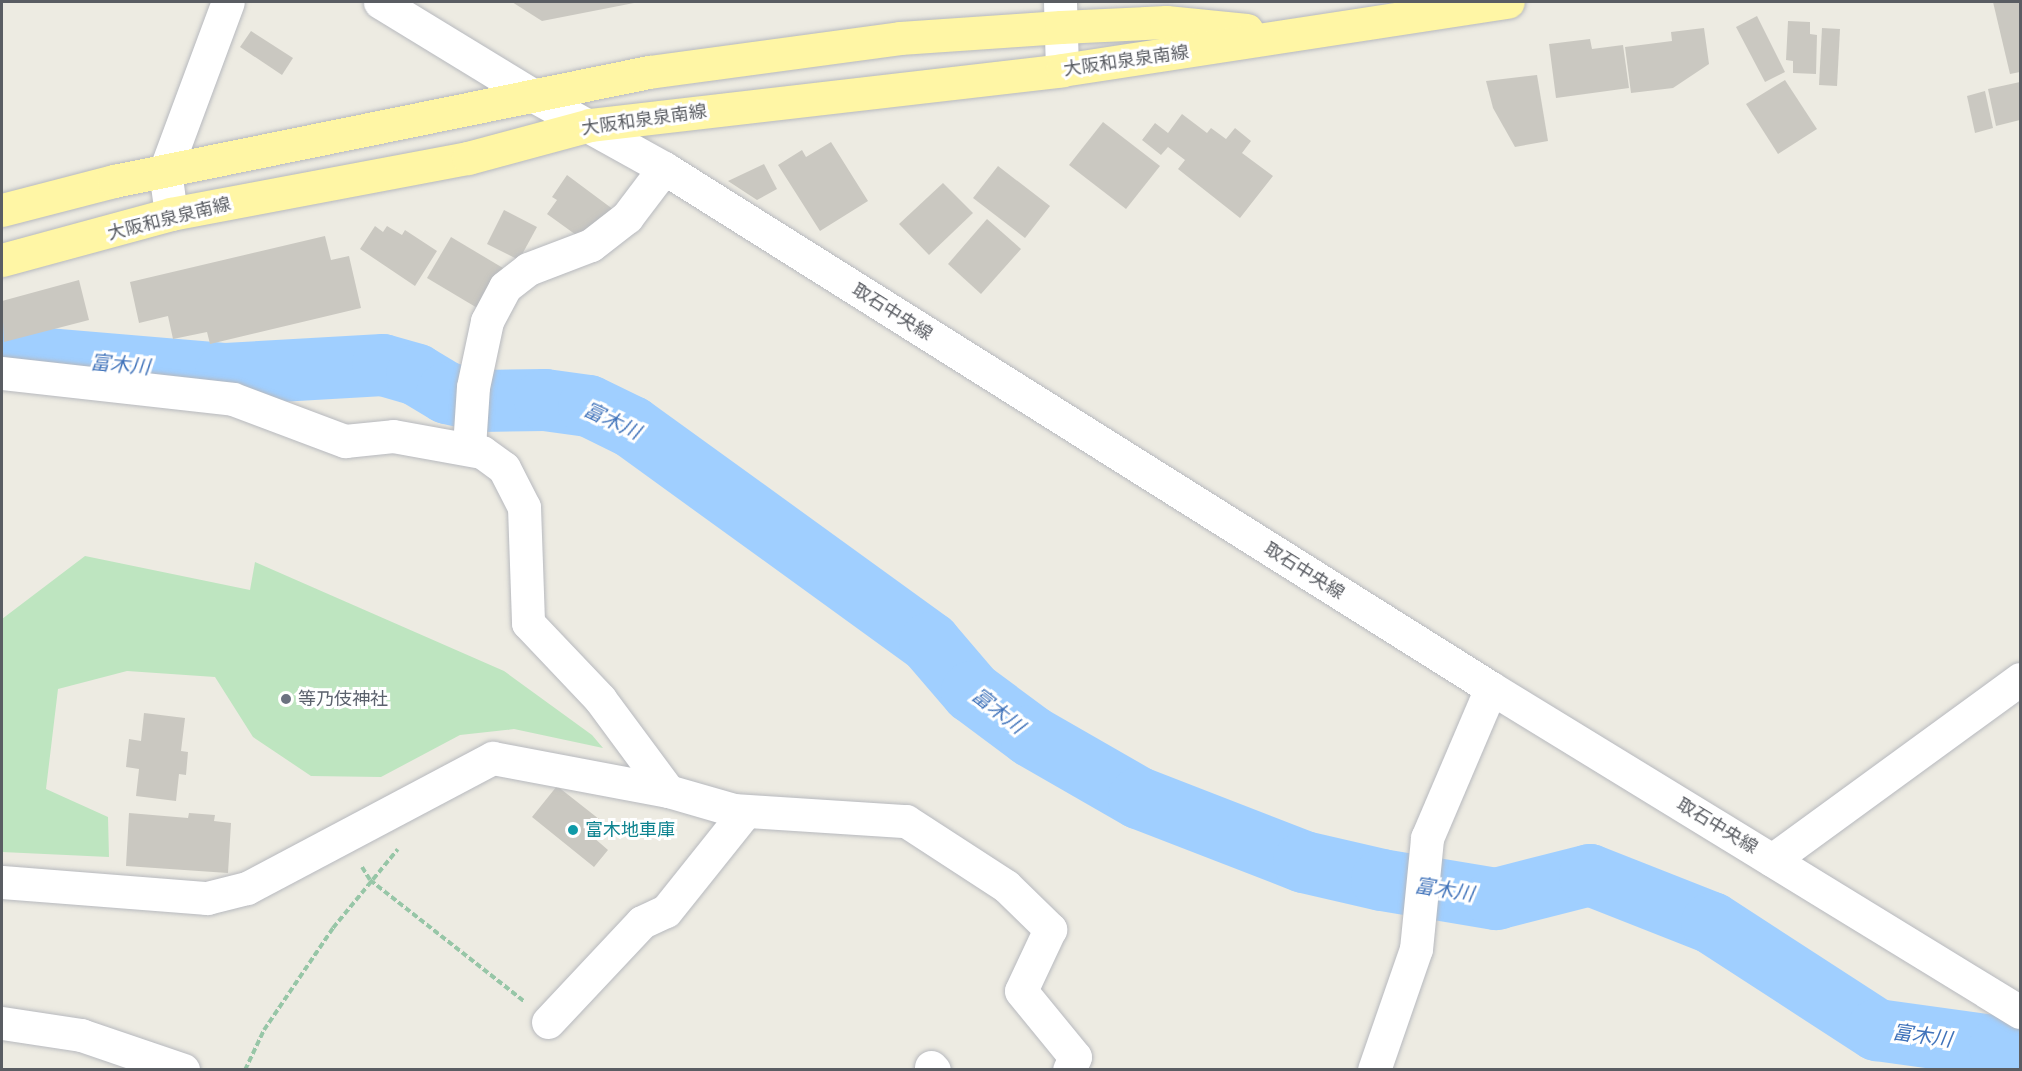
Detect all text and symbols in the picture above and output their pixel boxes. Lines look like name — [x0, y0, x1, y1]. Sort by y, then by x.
street label: 大阪和泉泉南線 — [1062, 42, 1190, 80]
street label: 大阪和泉泉南線 — [580, 101, 708, 139]
street label: 大阪和泉泉南線 — [105, 193, 233, 245]
street label: 取石中央線 — [848, 279, 936, 345]
water label: 富木川 — [89, 350, 151, 380]
water label: 富木川 — [580, 397, 644, 445]
street label: 取石中央線 — [1260, 538, 1348, 604]
water label: 富木川 — [967, 683, 1029, 739]
place label: 等乃伎神社 — [298, 688, 388, 710]
marker: 等乃伎神社 — [279, 692, 293, 706]
street label: 取石中央線 — [1673, 794, 1761, 858]
place label: 富木地車庫 — [585, 819, 675, 841]
marker: 富木地車庫 — [566, 823, 580, 837]
water label: 富木川 — [1412, 873, 1476, 907]
water label: 富木川 — [1891, 1020, 1953, 1052]

